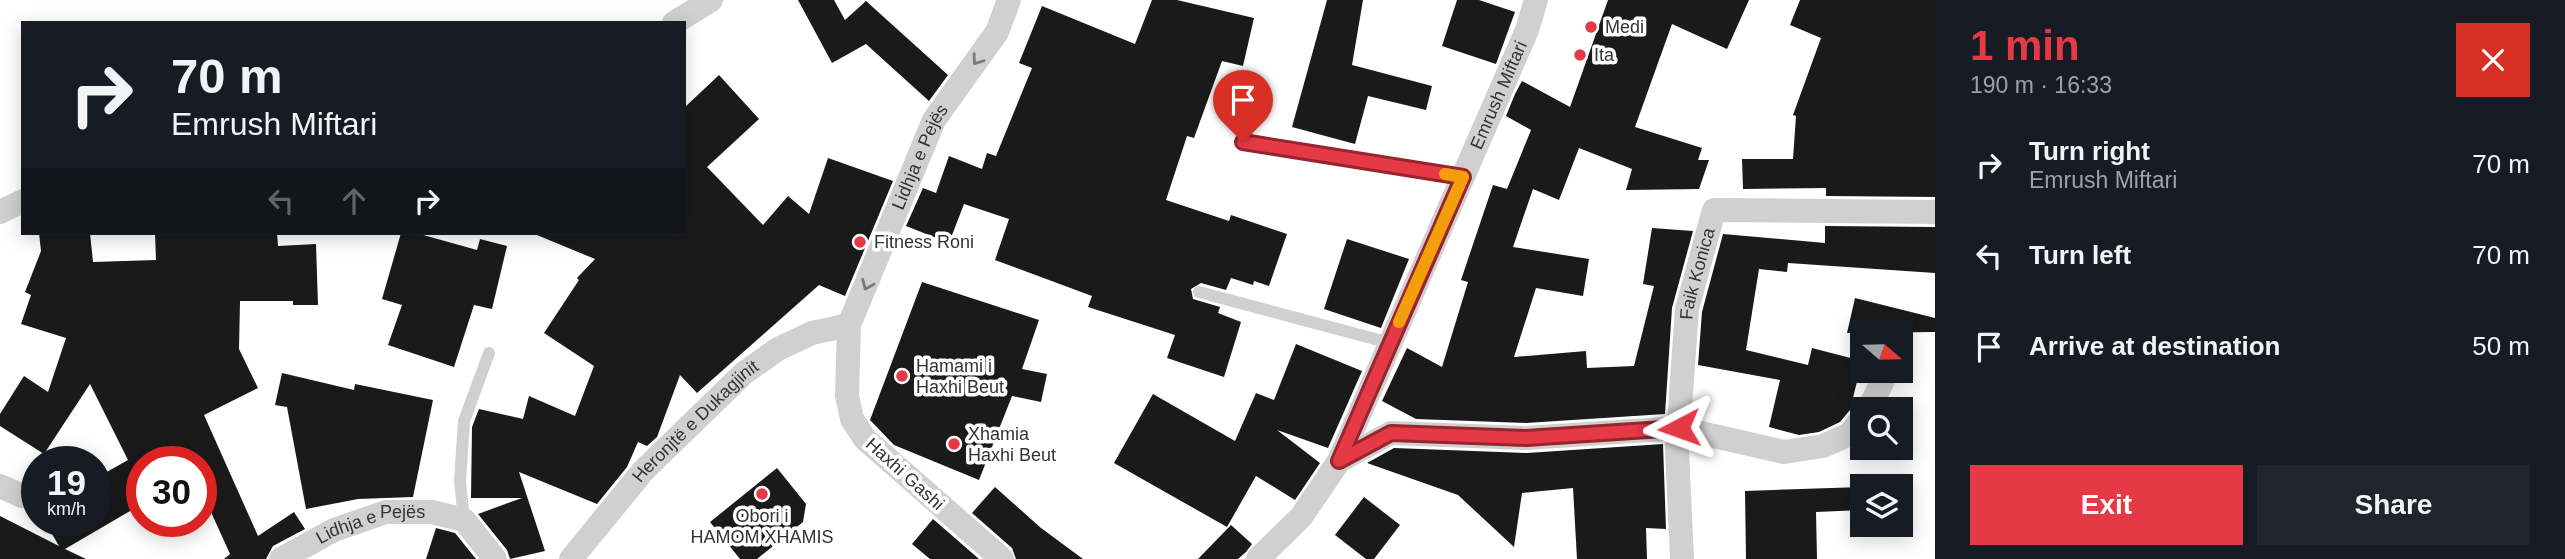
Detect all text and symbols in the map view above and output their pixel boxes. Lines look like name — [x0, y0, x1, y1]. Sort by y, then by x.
place label: Medi — [1605, 17, 1644, 37]
marker: Medi — [1583, 19, 1599, 35]
text: 1 min — [1970, 22, 2080, 69]
button: close — [2456, 23, 2530, 97]
street label: Emrush Miftari — [1466, 38, 1531, 152]
place label: Ita — [1594, 45, 1615, 65]
marker: Ita — [1572, 47, 1588, 63]
icon: right — [56, 49, 147, 140]
text: 70 m — [171, 49, 283, 103]
one-way arrow — [973, 52, 986, 65]
pin — [1213, 70, 1273, 142]
text: 190 m · 16:33 — [1970, 72, 2112, 98]
icon: arrive — [1224, 81, 1262, 119]
street label: Lidhja e Pejës — [888, 100, 952, 213]
text: Emrush Miftari — [171, 106, 377, 142]
text: Turn right — [2029, 136, 2150, 166]
icon: right — [1970, 146, 2008, 184]
text: 70 m — [2472, 149, 2530, 179]
text: Emrush Miftari — [2029, 167, 2177, 193]
icon: left — [262, 182, 300, 220]
icon: ahead — [335, 182, 373, 220]
icon: right — [408, 182, 446, 220]
street label: Faik Konica — [1676, 225, 1719, 320]
place label: Fitness Roni — [874, 232, 974, 252]
marker: Fitness Roni — [852, 234, 868, 250]
icon: left — [1970, 237, 2008, 275]
text: Turn left — [2029, 240, 2131, 270]
text: 70 m — [2472, 240, 2530, 270]
one-way arrow — [861, 278, 875, 290]
north arrow — [1850, 320, 1913, 383]
map controls — [1850, 320, 1913, 537]
icon: arrive — [1970, 328, 2008, 366]
text: Arrive at destination — [2029, 331, 2280, 361]
text: 50 m — [2472, 331, 2530, 361]
street label: Heronjtë e Dukagjinit — [628, 356, 762, 486]
place label: Hamami i Haxhi Beut — [916, 356, 1004, 397]
marker: Hamami i Haxhi Beut — [894, 368, 910, 384]
position arrow — [1642, 391, 1716, 465]
button: search — [1850, 397, 1913, 460]
place label: Xhamia Haxhi Beut — [968, 424, 1056, 465]
street label: Haxhi Gashi — [862, 434, 948, 514]
marker: Xhamia Haxhi Beut — [946, 436, 962, 452]
speed limit sign: 30 — [126, 446, 217, 537]
text: 19 — [47, 463, 86, 502]
button: Exit — [1970, 465, 2243, 545]
button: Share — [2257, 465, 2530, 545]
button: layers — [1850, 474, 1913, 537]
marker: Obori i HAMOM XHAMIS — [754, 486, 770, 502]
text: km/h — [47, 499, 86, 519]
street label: Lidhja e Pejës — [313, 502, 425, 548]
place label: Obori i HAMOM XHAMIS — [690, 506, 834, 547]

